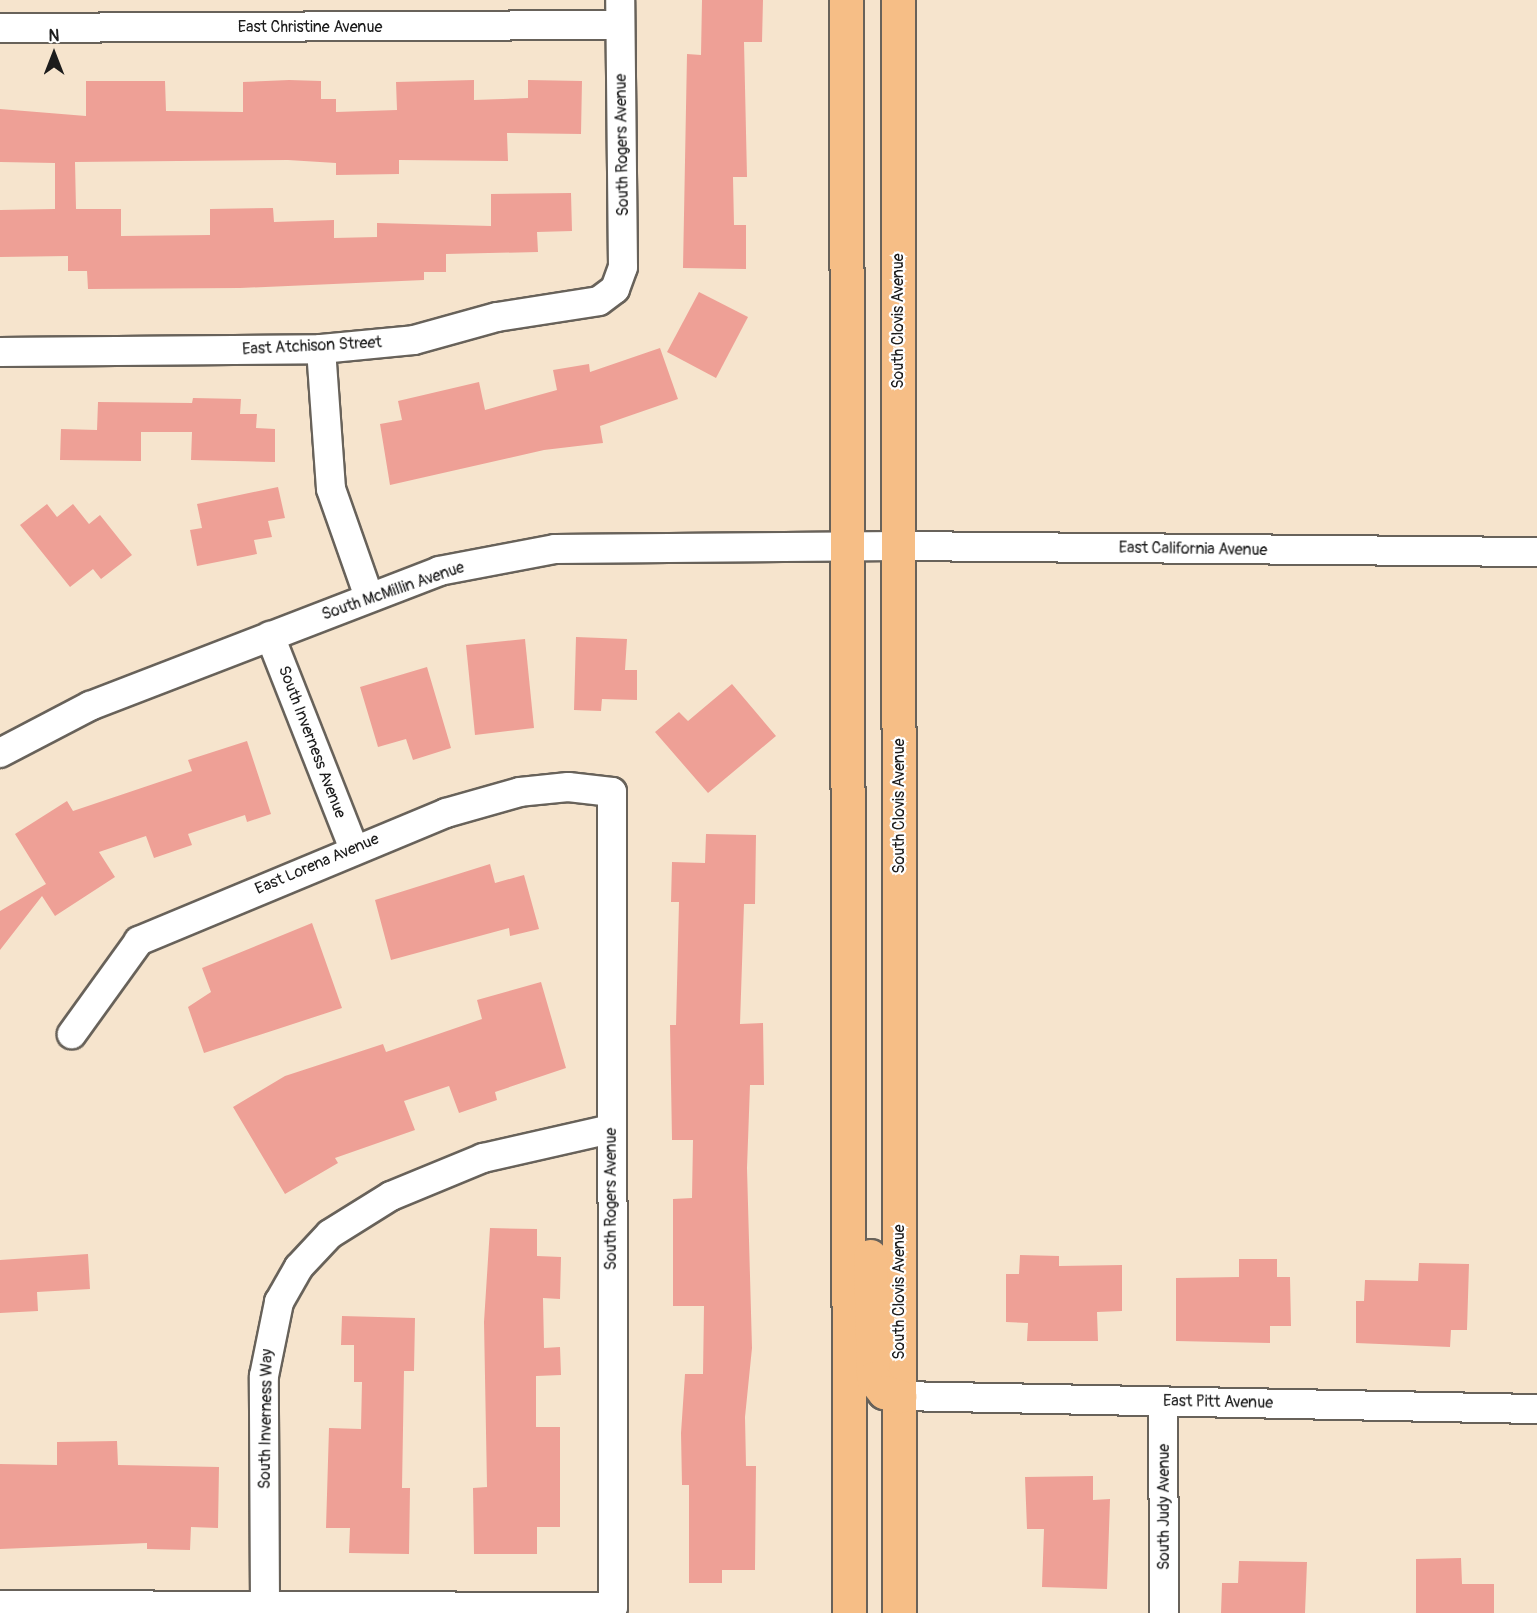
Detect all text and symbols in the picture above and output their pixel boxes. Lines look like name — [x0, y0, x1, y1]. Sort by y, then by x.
street label: East Christine Avenue — [238, 17, 382, 37]
north arrow — [24, 24, 84, 84]
text: N — [49, 26, 59, 46]
street label: South Rogers Avenue — [611, 73, 633, 217]
street label: South Clovis Avenue — [888, 253, 908, 389]
street label: East Atchison Street — [242, 333, 382, 359]
street label: East California Avenue — [1119, 538, 1267, 560]
street label: South McMillin Avenue — [319, 558, 467, 624]
street label: South Inverness Avenue — [274, 663, 350, 821]
street label: South Clovis Avenue — [889, 738, 909, 874]
street label: East Lorena Avenue — [252, 829, 382, 899]
street label: South Rogers Avenue — [601, 1128, 621, 1270]
street label: South Clovis Avenue — [889, 1224, 909, 1360]
street label: South Inverness Way — [255, 1349, 277, 1489]
street label: East Pitt Avenue — [1163, 1391, 1273, 1413]
street label: South Judy Avenue — [1154, 1444, 1174, 1570]

